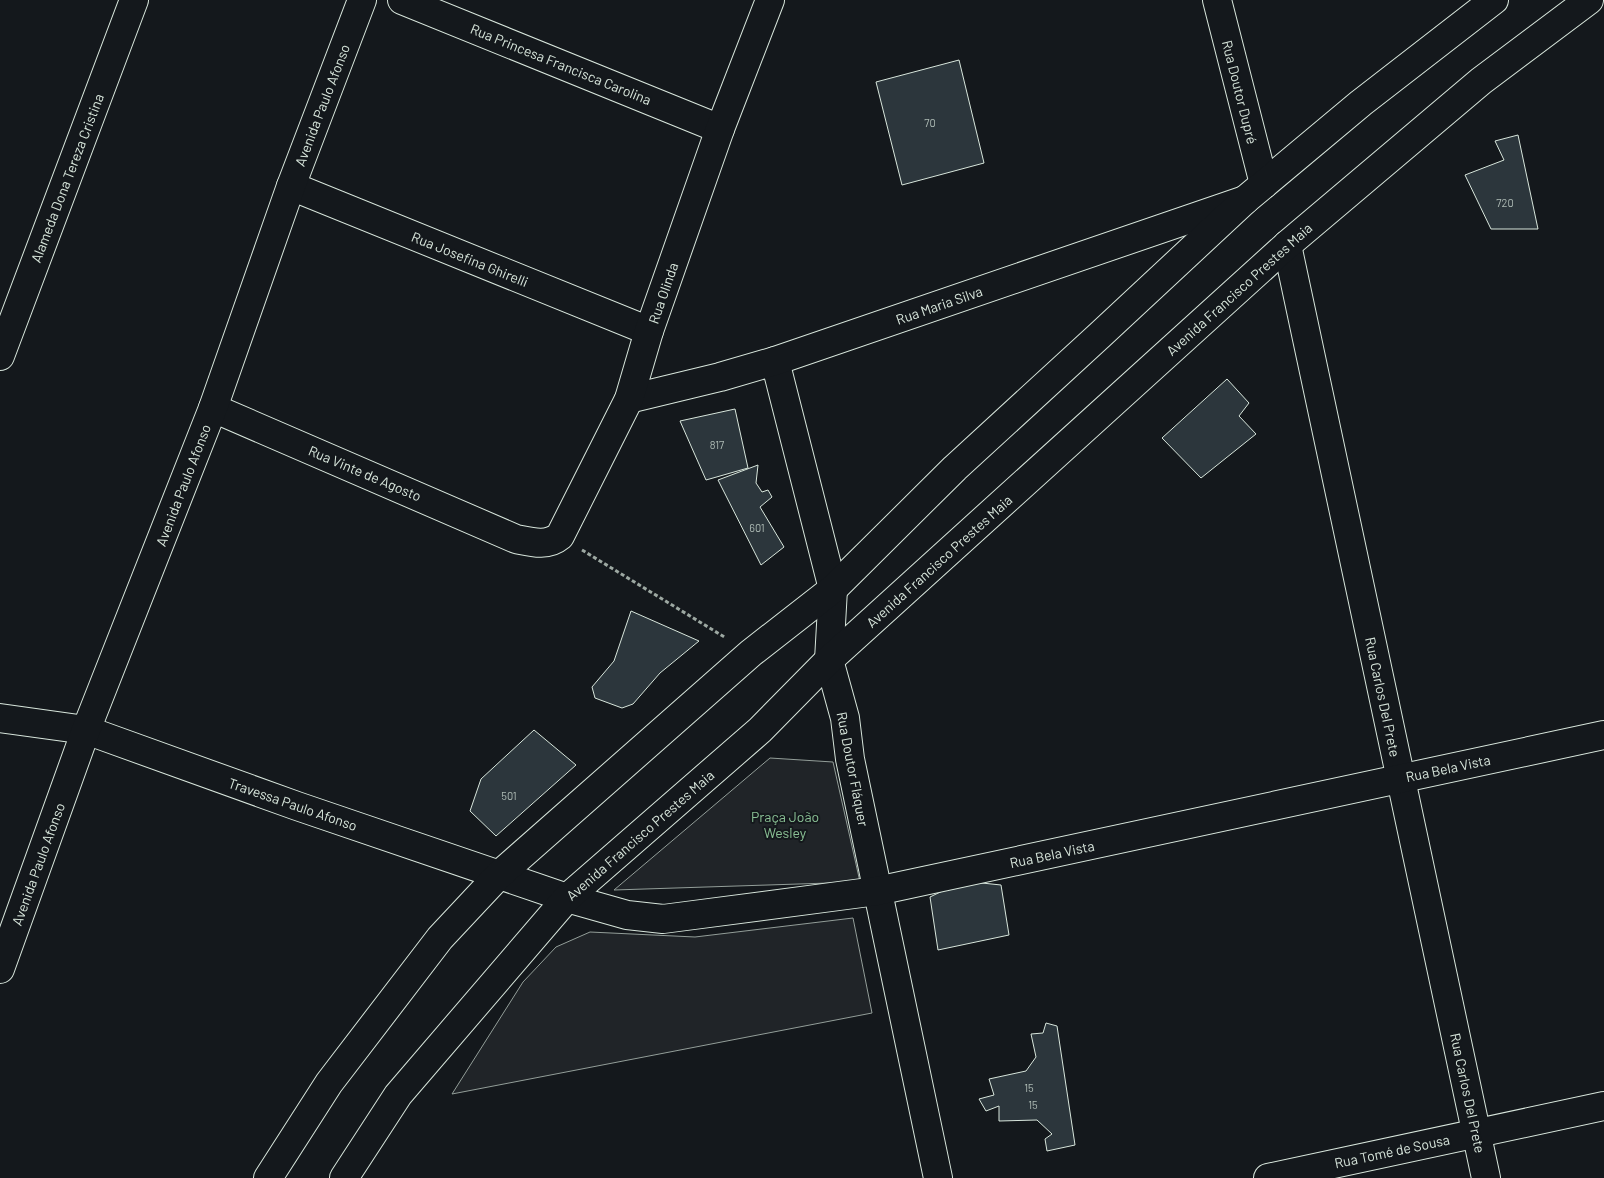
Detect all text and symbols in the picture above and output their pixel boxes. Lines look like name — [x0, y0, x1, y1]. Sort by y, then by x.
street label: Rua Princesa Francisca Carolina — [468, 20, 654, 108]
street label: Rua Doutor Dupré — [1219, 38, 1261, 146]
street label: Avenida Paulo Afonso — [291, 42, 353, 168]
street label: Alameda Dona Tereza Cristina — [27, 91, 107, 265]
house number: 70 — [924, 116, 936, 129]
house number: 720 — [1496, 196, 1514, 209]
street label: Avenida Francisco Prestes Maia — [1163, 219, 1315, 359]
street label: Rua Josefina Ghirelli — [409, 228, 531, 290]
street label: Rua Olinda — [645, 260, 681, 326]
street label: Rua Maria Silva — [893, 282, 985, 328]
street label: Avenida Paulo Afonso — [152, 422, 214, 548]
house number: 817 — [710, 438, 724, 451]
street label: Rua Vinte de Agosto — [306, 442, 424, 504]
street label: Avenida Francisco Prestes Maia — [863, 491, 1015, 631]
house number: 601 — [749, 521, 765, 534]
street label: Rua Carlos Del Prete — [1362, 635, 1404, 759]
street label: Rua Doutor Fláquer — [834, 710, 872, 828]
street label: Rua Bela Vista — [1404, 751, 1492, 785]
street label: Avenida Francisco Prestes Maia — [563, 766, 717, 904]
street label: Travessa Paulo Afonso — [226, 774, 360, 834]
house number: 501 — [501, 789, 517, 802]
street label: Avenida Paulo Afonso — [8, 800, 68, 928]
park label: Praça João Wesley — [751, 808, 819, 841]
street label: Rua Bela Vista — [1008, 837, 1096, 871]
street label: Rua Carlos Del Prete — [1447, 1031, 1489, 1155]
house number: 15 — [1024, 1081, 1034, 1094]
house number: 15 — [1028, 1098, 1038, 1111]
street label: Rua Tomé de Sousa — [1333, 1130, 1451, 1172]

